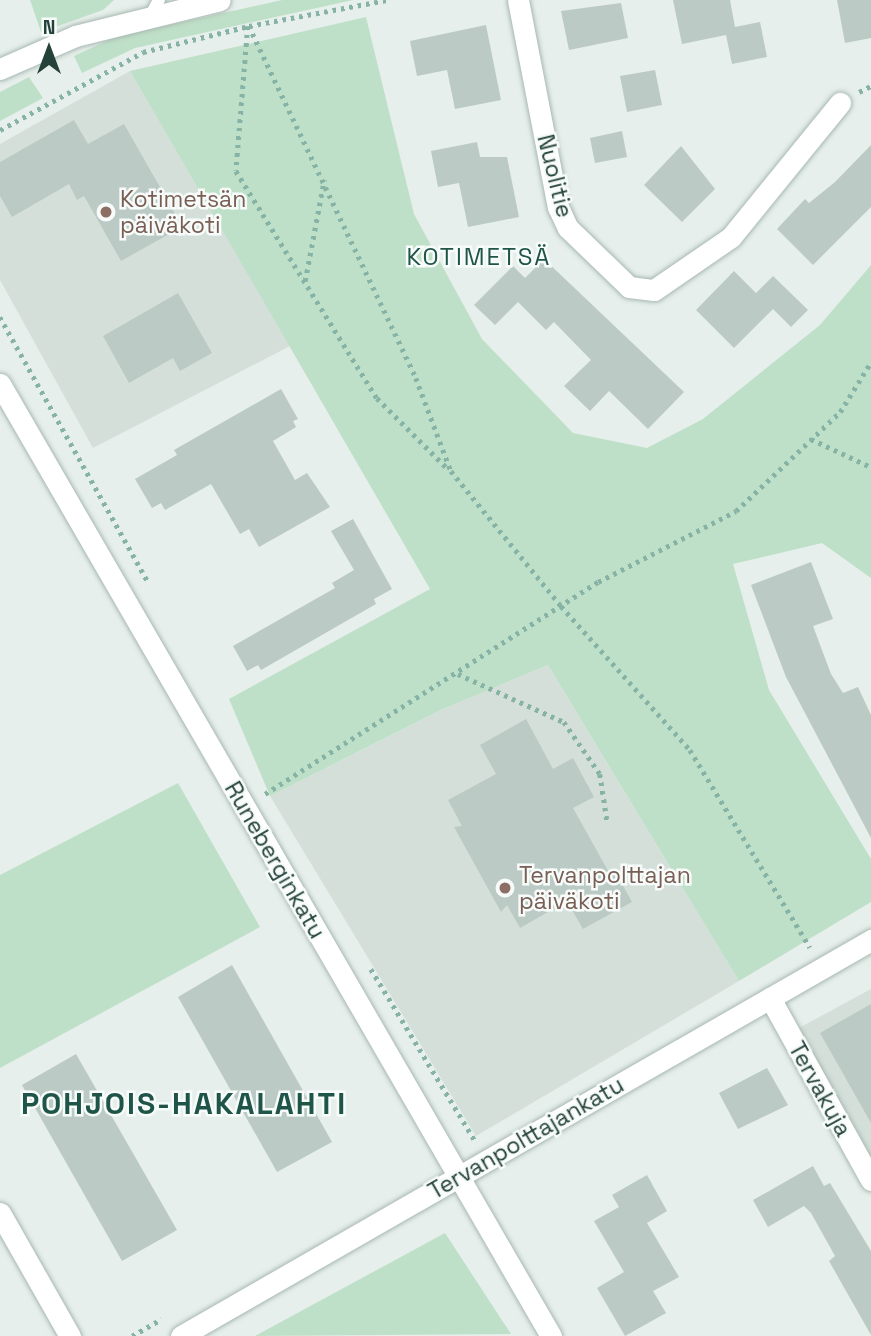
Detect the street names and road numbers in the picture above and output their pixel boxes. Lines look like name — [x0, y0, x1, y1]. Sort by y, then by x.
street label: Nuolitie — [531, 132, 579, 220]
street label: Runeberginkatu — [219, 777, 331, 943]
street label: Tervakuja — [783, 1037, 857, 1141]
street label: Tervanpolttajankatu — [423, 1071, 629, 1205]

